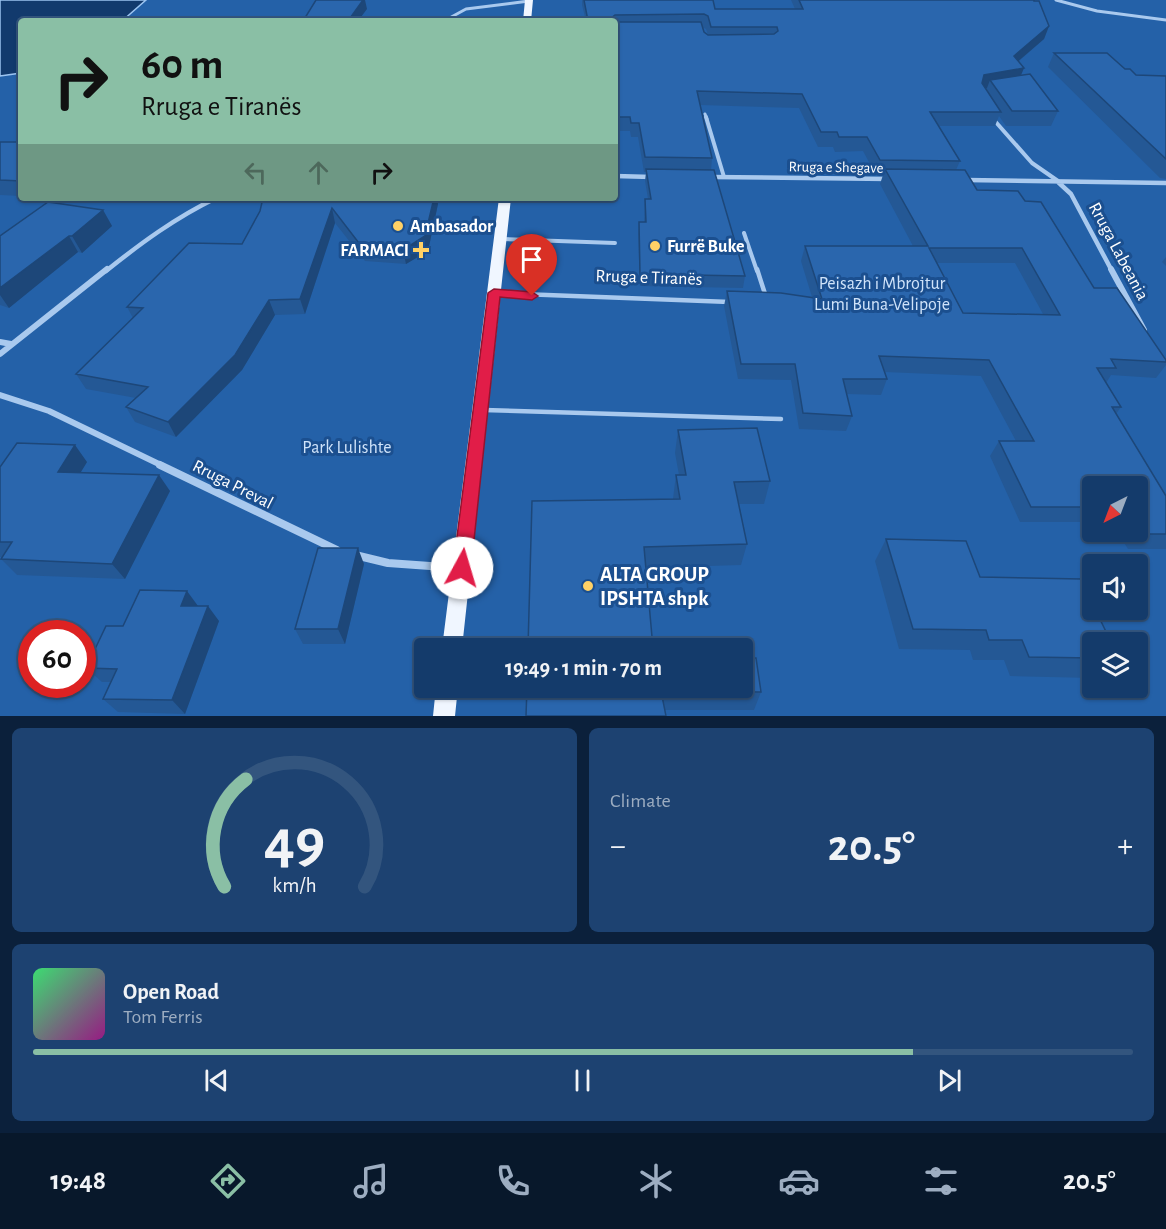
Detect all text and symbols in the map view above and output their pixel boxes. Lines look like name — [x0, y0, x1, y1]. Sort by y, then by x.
icon: right — [42, 42, 120, 120]
text: 60 m — [141, 44, 223, 86]
text: Rruga e Tiranës — [141, 93, 301, 120]
icon: left — [239, 156, 272, 189]
icon: ahead — [302, 156, 335, 189]
icon: right — [365, 156, 398, 189]
street label: Rruga e Shegave — [788, 159, 884, 176]
street label: Rruga Labeania — [1085, 200, 1151, 303]
place label: Ambasador — [410, 218, 494, 236]
marker: Ambasador — [391, 219, 405, 233]
pin — [506, 234, 557, 296]
place label: Furrë Buke — [667, 238, 745, 256]
marker: Furrë Buke — [648, 239, 662, 253]
place label: FARMACI — [340, 242, 409, 260]
marker: FARMACI — [414, 243, 428, 257]
icon: arrive — [515, 243, 548, 276]
street label: Rruga e Tiranës — [595, 267, 703, 289]
park label: Peisazh i Mbrojtur Lumi Buna-Velipoje — [814, 275, 950, 314]
park label: Park Lulishte — [302, 439, 392, 457]
street label: Rruga Preval — [189, 457, 276, 513]
north arrow — [1082, 476, 1148, 542]
map controls — [1082, 476, 1148, 698]
position arrow — [430, 536, 494, 600]
button: sound — [1082, 554, 1148, 620]
place label: ALTA GROUP IPSHTA shpk — [600, 564, 709, 609]
marker: ALTA GROUP IPSHTA shpk — [581, 579, 595, 593]
speed limit sign: 60 — [18, 620, 96, 698]
button: layers — [1082, 632, 1148, 698]
text: 19:49 · 1 min · 70 m — [505, 657, 662, 679]
text: Climate — [610, 791, 671, 811]
text: 49 — [264, 811, 325, 873]
text: 20.5° — [828, 824, 915, 869]
text: − — [610, 830, 626, 863]
text: + — [1117, 830, 1133, 863]
text: km/h — [272, 875, 317, 896]
text: Open Road — [123, 981, 219, 1003]
text: Tom Ferris — [123, 1007, 203, 1027]
icon: previous — [200, 1064, 233, 1097]
icon: pause — [566, 1064, 599, 1097]
icon: next — [933, 1064, 966, 1097]
icon: directions — [207, 1160, 249, 1202]
icon: music — [350, 1160, 392, 1202]
icon: phone — [492, 1160, 534, 1202]
icon: climate — [635, 1160, 677, 1202]
icon: car — [778, 1160, 820, 1202]
icon: filters — [920, 1160, 962, 1202]
text: 19:48 — [50, 1167, 106, 1194]
text: 20.5° — [1063, 1167, 1116, 1194]

